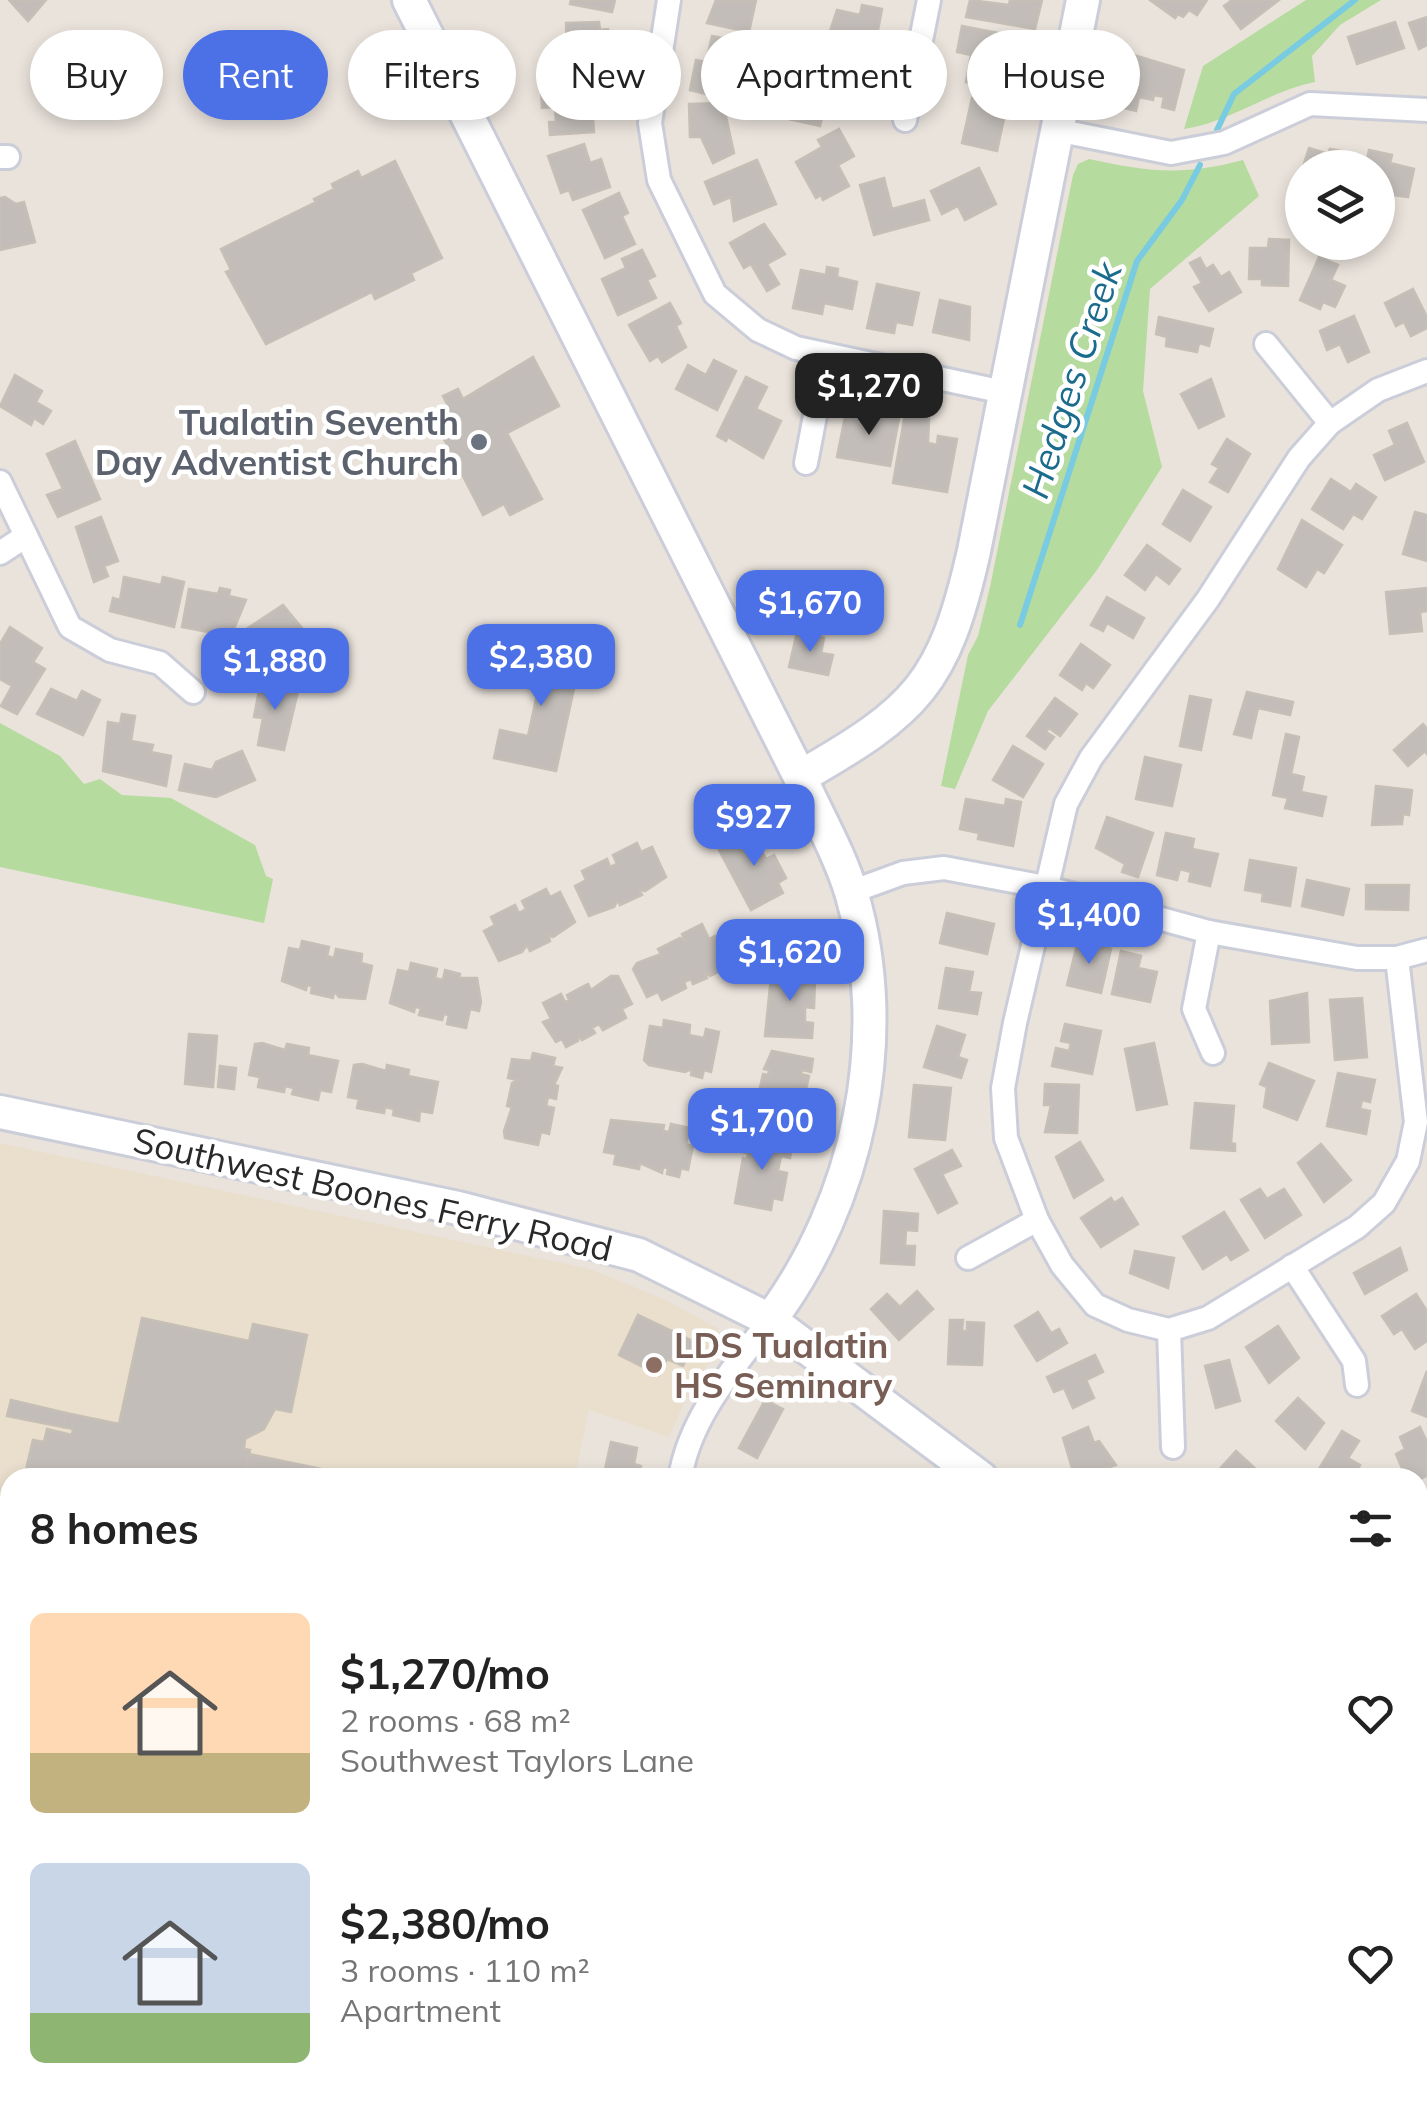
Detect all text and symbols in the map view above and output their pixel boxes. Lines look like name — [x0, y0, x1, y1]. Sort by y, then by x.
chip: Buy — [30, 30, 163, 120]
chip: Rent — [183, 30, 328, 120]
chip: Filters — [348, 30, 516, 120]
chip: New — [536, 30, 681, 120]
chip: Apartment — [701, 30, 947, 120]
chip: House — [967, 30, 1140, 120]
map controls — [1285, 150, 1395, 260]
button: layers — [1285, 150, 1395, 260]
water label: Hedges Creek — [1010, 255, 1132, 504]
pin: $1,270 — [788, 353, 950, 438]
text: $1,270 — [817, 365, 921, 405]
place label: Tualatin Seventh Day Adventist Church — [95, 400, 459, 484]
marker: Tualatin Seventh Day Adventist Church — [468, 431, 490, 453]
pin: $1,670 — [729, 570, 891, 655]
text: $1,670 — [758, 582, 862, 622]
pin: $2,380 — [460, 624, 622, 709]
pin: $1,880 — [194, 628, 356, 713]
text: $2,380 — [489, 636, 593, 676]
text: $1,880 — [223, 640, 327, 680]
pin: $927 — [695, 784, 813, 869]
text: $927 — [716, 796, 792, 836]
pin: $1,400 — [1008, 882, 1170, 967]
text: $1,400 — [1037, 894, 1141, 934]
pin: $1,620 — [709, 919, 871, 1004]
text: $1,620 — [738, 931, 842, 971]
pin: $1,700 — [681, 1088, 843, 1173]
text: $1,700 — [710, 1100, 814, 1140]
street label: Southwest Boones Ferry Road — [129, 1117, 617, 1271]
place label: LDS Tualatin HS Seminary — [674, 1323, 893, 1407]
marker: LDS Tualatin HS Seminary — [643, 1354, 665, 1376]
icon: filters — [1343, 1501, 1398, 1556]
text: 8 homes — [30, 1502, 199, 1555]
text: $1,270/mo — [340, 1647, 550, 1700]
icon: home — [110, 1653, 230, 1773]
icon: heart — [1343, 1686, 1398, 1741]
text: 2 rooms · 68 m² — [340, 1700, 571, 1740]
text: Southwest Taylors Lane — [340, 1740, 694, 1780]
text: $2,380/mo — [340, 1897, 550, 1950]
icon: home — [110, 1903, 230, 2023]
icon: heart — [1343, 1936, 1398, 1991]
text: 3 rooms · 110 m² — [340, 1950, 590, 1990]
text: Apartment — [340, 1990, 501, 2030]

